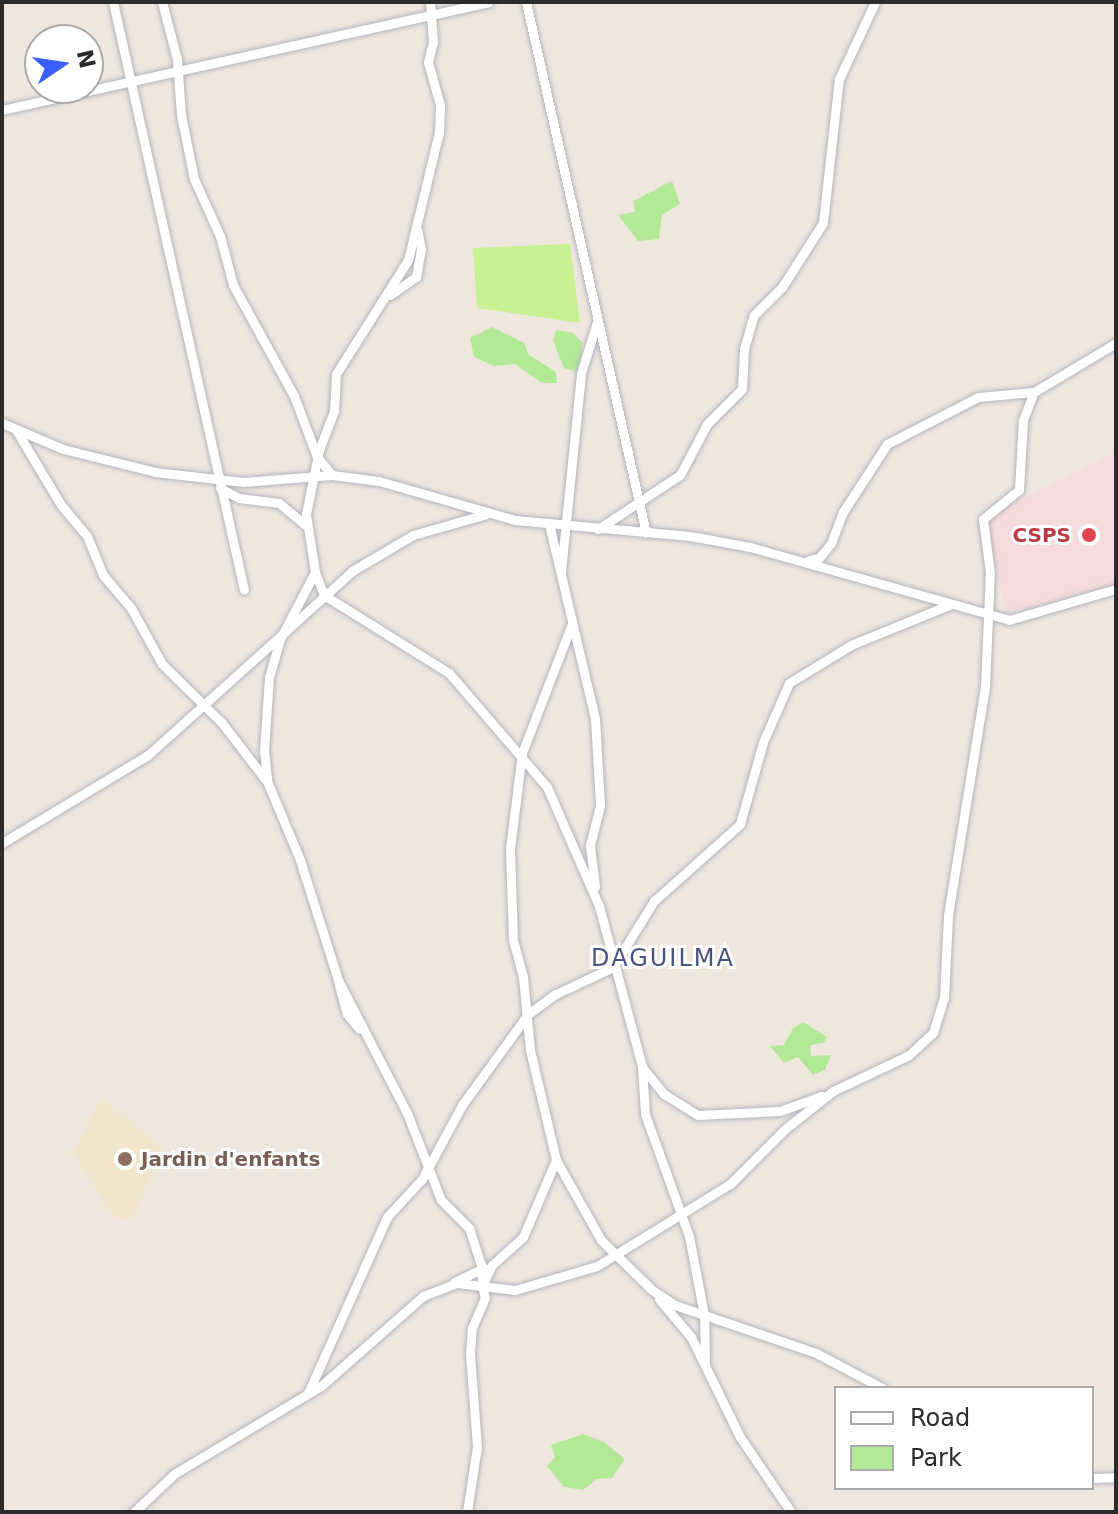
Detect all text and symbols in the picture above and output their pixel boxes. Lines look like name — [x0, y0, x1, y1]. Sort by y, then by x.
north arrow — [24, 24, 104, 104]
text: N — [72, 47, 100, 71]
place label: CSPS — [1012, 523, 1071, 547]
marker: CSPS — [1078, 524, 1100, 546]
district label: DAGUILMA — [591, 945, 735, 973]
place label: Jardin d'enfants — [141, 1147, 320, 1171]
marker: Jardin d'enfants — [116, 1150, 134, 1168]
legend — [834, 1386, 1094, 1490]
text: Road — [910, 1404, 970, 1432]
text: Park — [910, 1444, 962, 1472]

